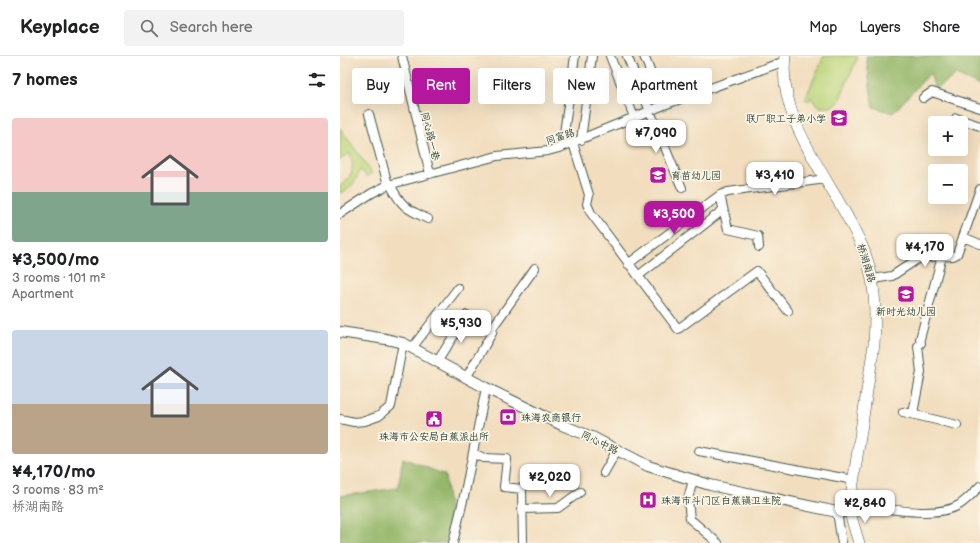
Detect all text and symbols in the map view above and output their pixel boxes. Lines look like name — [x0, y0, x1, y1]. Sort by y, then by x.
search box — [124, 10, 404, 46]
text: Keyplace — [20, 16, 100, 39]
icon: search — [138, 17, 160, 39]
text: Search here — [170, 18, 253, 37]
text: Map — [809, 19, 837, 36]
text: Layers — [859, 19, 901, 36]
text: Share — [923, 19, 960, 36]
chip: Buy — [352, 68, 404, 104]
chip: Rent — [412, 68, 470, 104]
chip: Filters — [478, 68, 545, 104]
chip: New — [553, 68, 609, 104]
chip: Apartment — [617, 68, 712, 104]
icon: filters — [306, 69, 328, 91]
text: 7 homes — [12, 70, 78, 90]
school or university icon: 联厂职工子弟小学 — [829, 108, 849, 128]
street label: 同心路一巷 — [418, 111, 442, 163]
place label: 联厂职工子弟小学 — [746, 113, 826, 125]
map controls — [928, 116, 968, 204]
button: + — [928, 116, 968, 156]
pin: ¥7,090 — [623, 120, 689, 154]
text: ¥7,090 — [635, 125, 677, 141]
street label: 同富路 — [544, 127, 576, 147]
icon: home — [134, 144, 206, 216]
pin: ¥3,410 — [742, 162, 808, 196]
button: − — [928, 164, 968, 204]
school or university icon: 育苗幼儿园 — [648, 165, 668, 185]
text: ¥3,410 — [755, 167, 795, 183]
place label: 育苗幼儿园 — [671, 170, 721, 182]
pin: ¥3,500 — [641, 201, 707, 235]
text: ¥3,500 — [653, 206, 695, 222]
pin: ¥4,170 — [892, 234, 958, 268]
text: ¥4,170 — [905, 239, 945, 255]
street label: 桥湖南路 — [854, 242, 878, 284]
text: ¥3,500/mo — [12, 250, 99, 270]
text: 3 rooms · 101 m² — [12, 270, 106, 286]
school or university icon: 新时光幼儿园 — [896, 284, 916, 304]
text: Apartment — [12, 286, 73, 302]
place label: 新时光幼儿园 — [876, 306, 936, 318]
pin: ¥5,930 — [428, 310, 494, 344]
text: ¥5,930 — [440, 315, 482, 331]
icon: home — [134, 356, 206, 428]
bank icon: 珠海农商银行 — [498, 407, 518, 427]
public building icon: 珠海市公安局白蕉派出所 — [424, 409, 444, 429]
place label: 珠海农商银行 — [521, 412, 581, 424]
street label: 同心中路 — [579, 429, 620, 457]
place label: 珠海市公安局白蕉派出所 — [379, 431, 489, 443]
text: ¥4,170/mo — [12, 462, 96, 482]
pin: ¥2,020 — [517, 464, 583, 498]
text: ¥2,020 — [529, 469, 571, 485]
text: 3 rooms · 83 m² — [12, 482, 104, 498]
hospital icon: 珠海市斗门区白蕉镇卫生院 — [638, 490, 658, 510]
pin: ¥2,840 — [832, 490, 898, 524]
place label: 珠海市斗门区白蕉镇卫生院 — [661, 495, 781, 507]
text: ¥2,840 — [844, 495, 886, 511]
text: 桥湖南路 — [12, 499, 64, 515]

